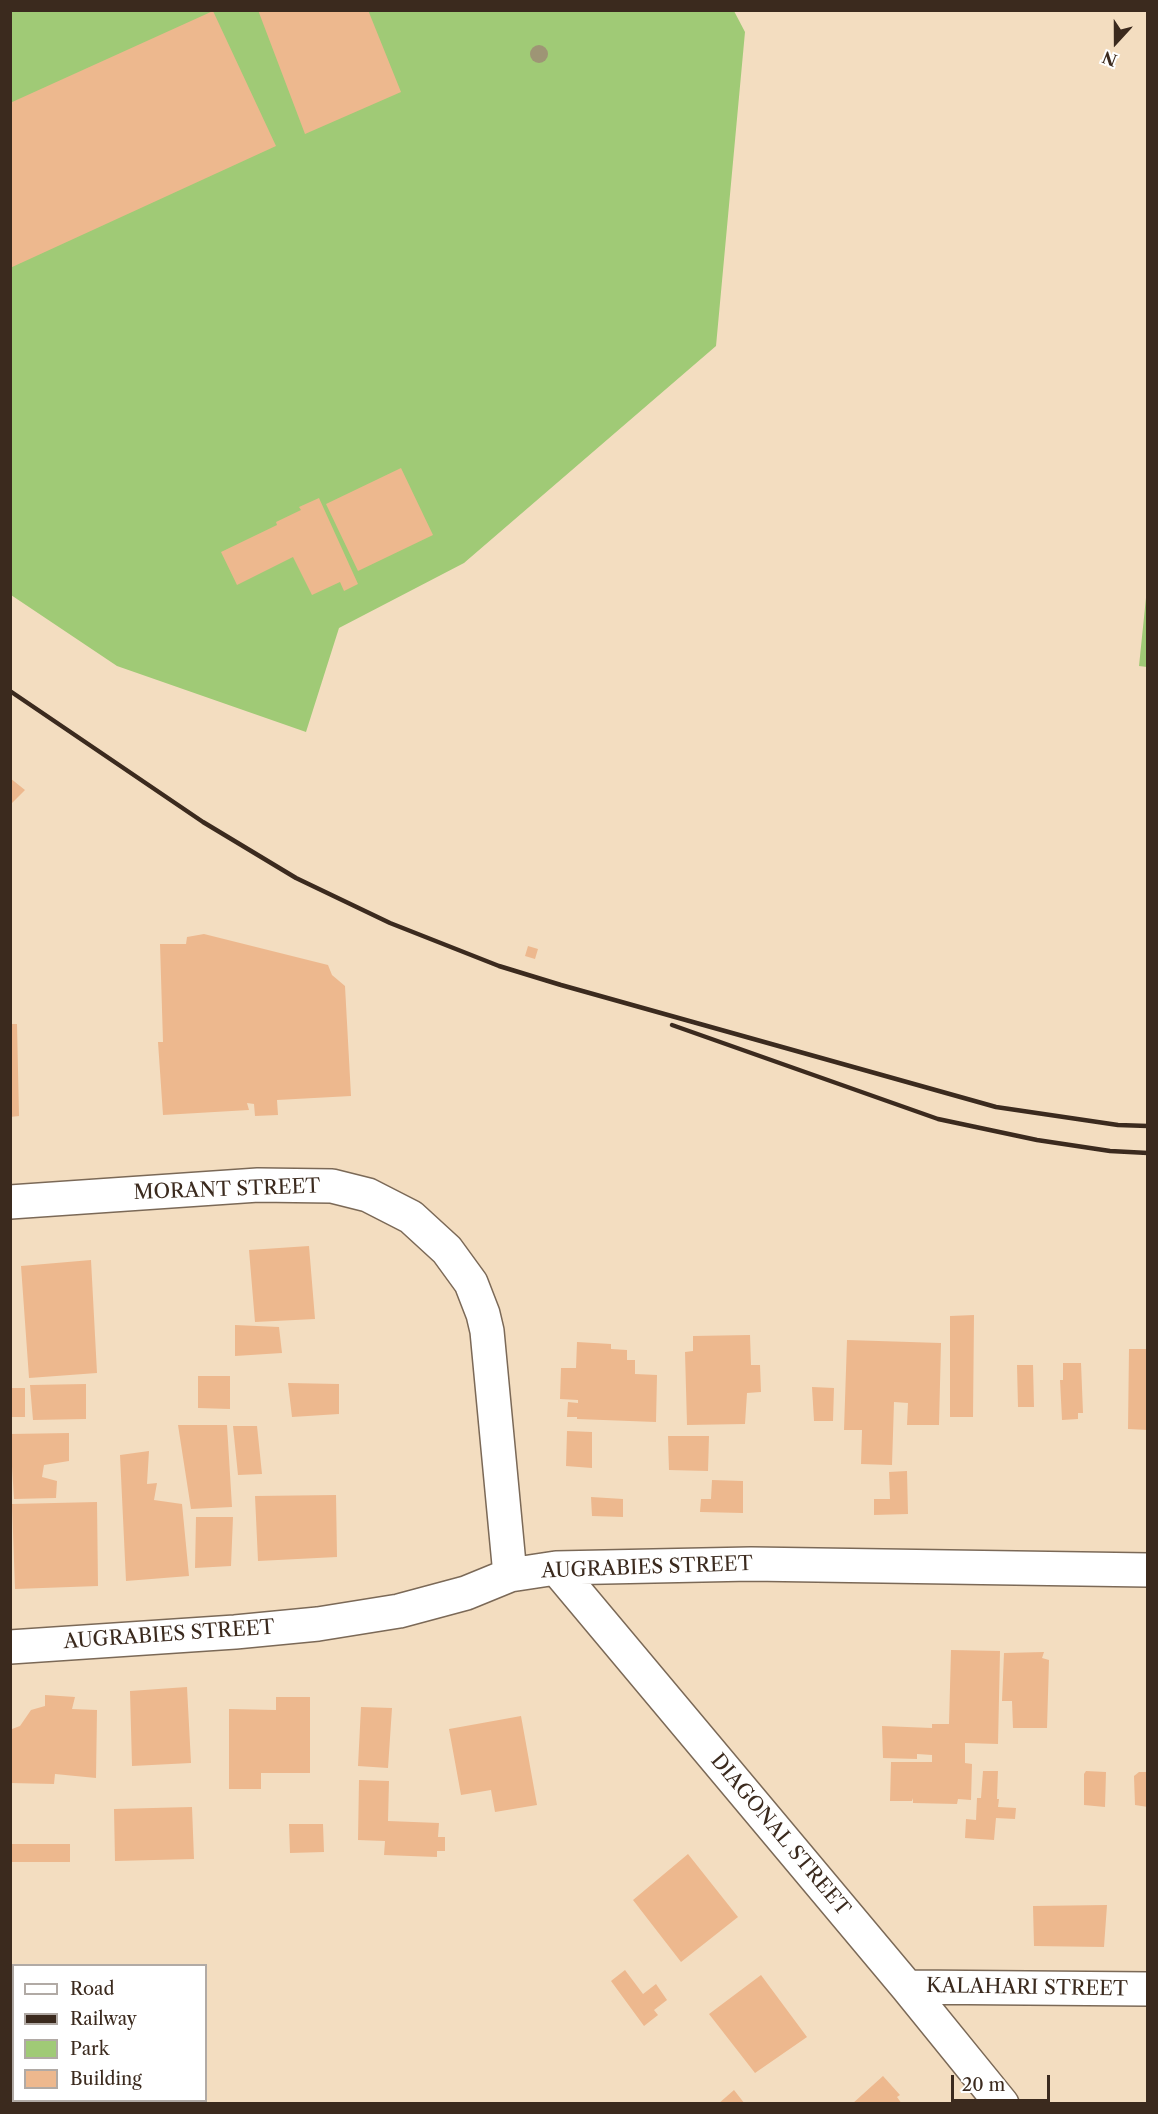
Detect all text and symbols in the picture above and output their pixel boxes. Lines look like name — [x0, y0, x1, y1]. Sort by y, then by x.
north arrow — [1086, 12, 1146, 72]
text: N — [1099, 47, 1120, 71]
street label: MORANT STREET — [133, 1175, 321, 1205]
street label: AUGRABIES STREET — [541, 1552, 753, 1584]
street label: AUGRABIES STREET — [63, 1616, 275, 1654]
street label: DIAGONAL STREET — [705, 1749, 855, 1921]
legend — [12, 1964, 207, 2102]
street label: KALAHARI STREET — [926, 1974, 1128, 2002]
text: Road — [70, 1978, 115, 2000]
text: Railway — [70, 2008, 137, 2030]
text: Park — [70, 2038, 109, 2060]
scale bar — [954, 2063, 1053, 2101]
text: Building — [70, 2068, 142, 2090]
text: 20 m — [962, 2074, 1005, 2096]

